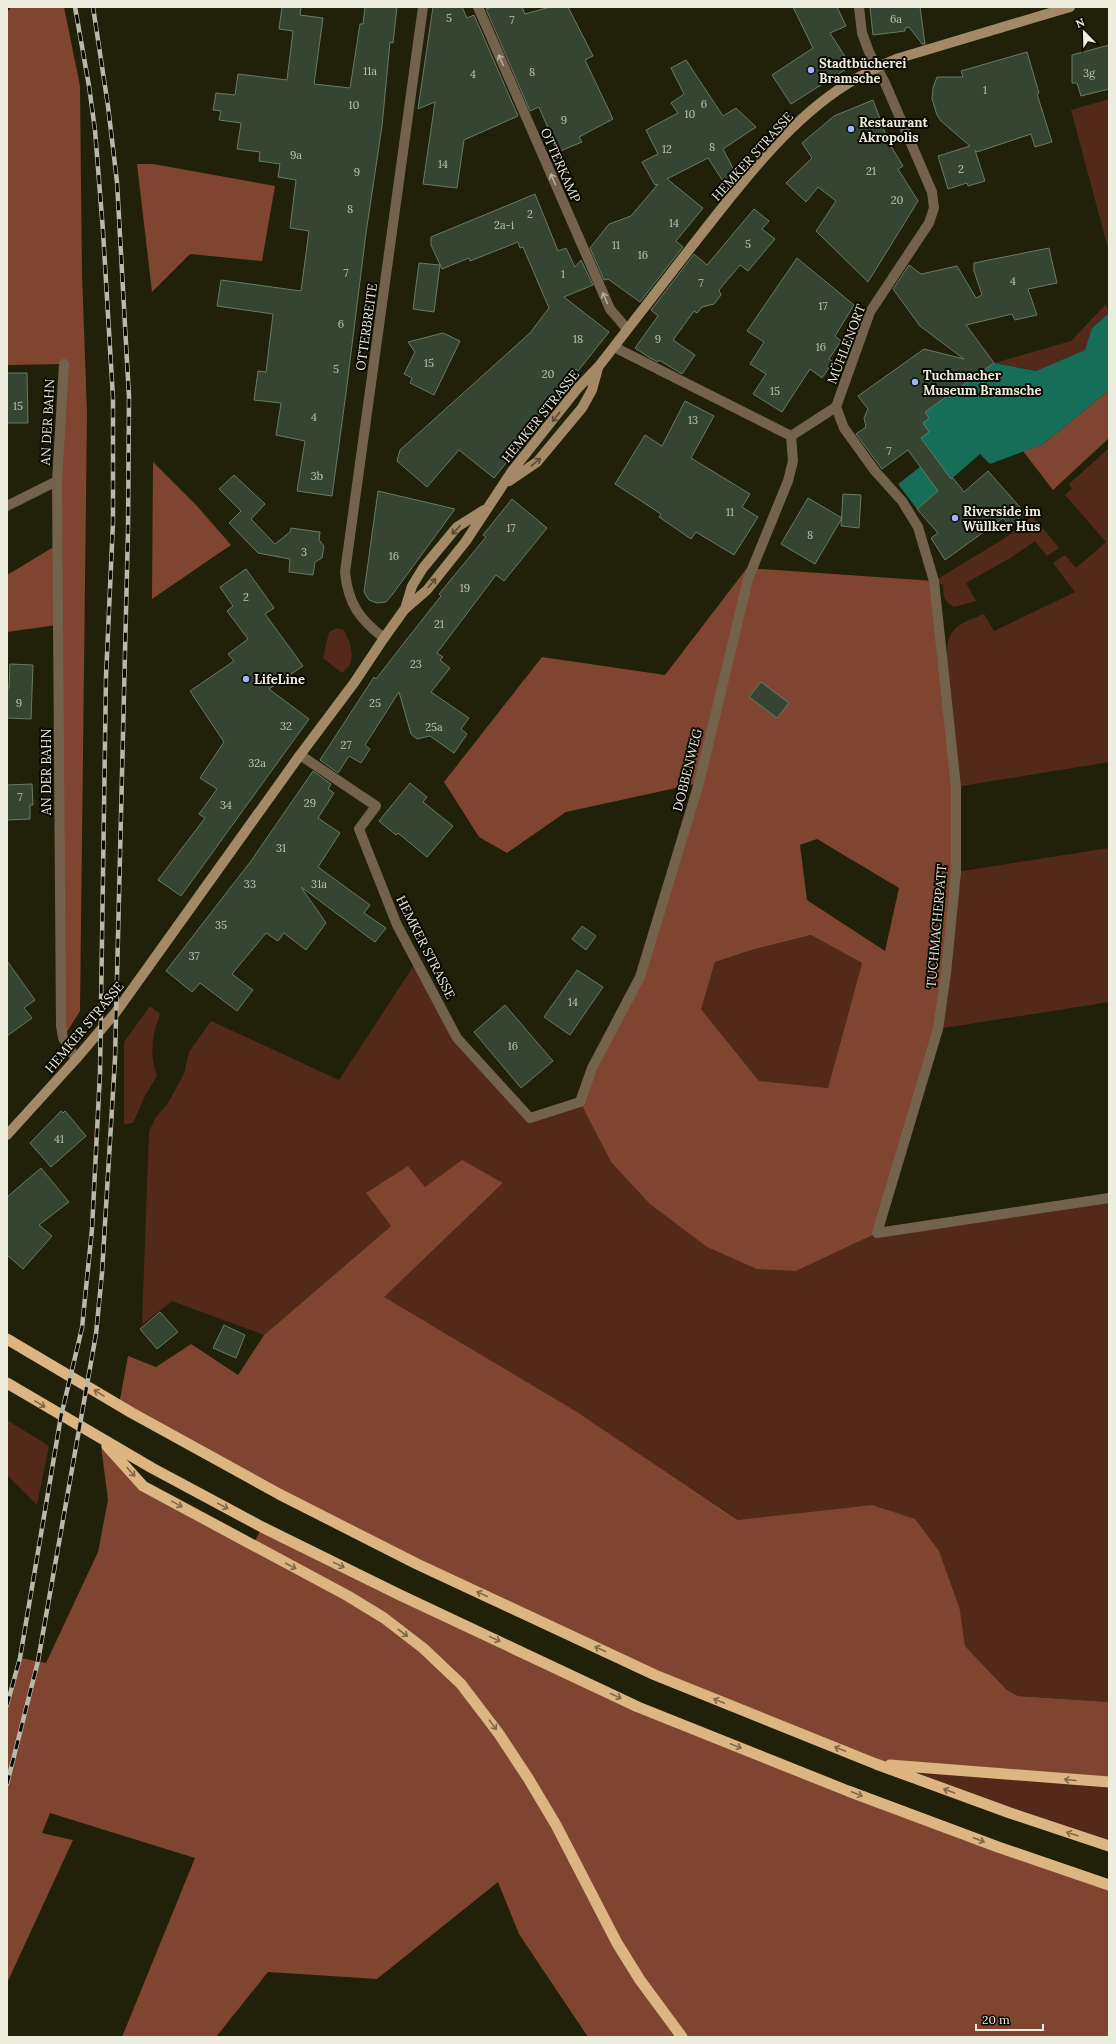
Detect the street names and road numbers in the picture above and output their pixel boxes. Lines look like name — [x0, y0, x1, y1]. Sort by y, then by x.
street label: HEMKER STRASSE — [708, 108, 797, 204]
street label: OTTERKAMP — [537, 125, 585, 205]
street label: OTTERBREITE — [352, 282, 381, 372]
street label: MÜHLENORT — [823, 301, 870, 386]
street label: HEMKER STRASSE — [498, 367, 583, 466]
street label: AN DER BAHN — [37, 378, 58, 467]
street label: DOBBENWEG — [669, 727, 706, 813]
street label: AN DER BAHN — [38, 729, 55, 816]
street label: TUCHMACHERPATT — [923, 863, 950, 989]
street label: HEMKER STRASSE — [392, 893, 459, 1002]
street label: HEMKER STRASSE — [41, 978, 128, 1077]

